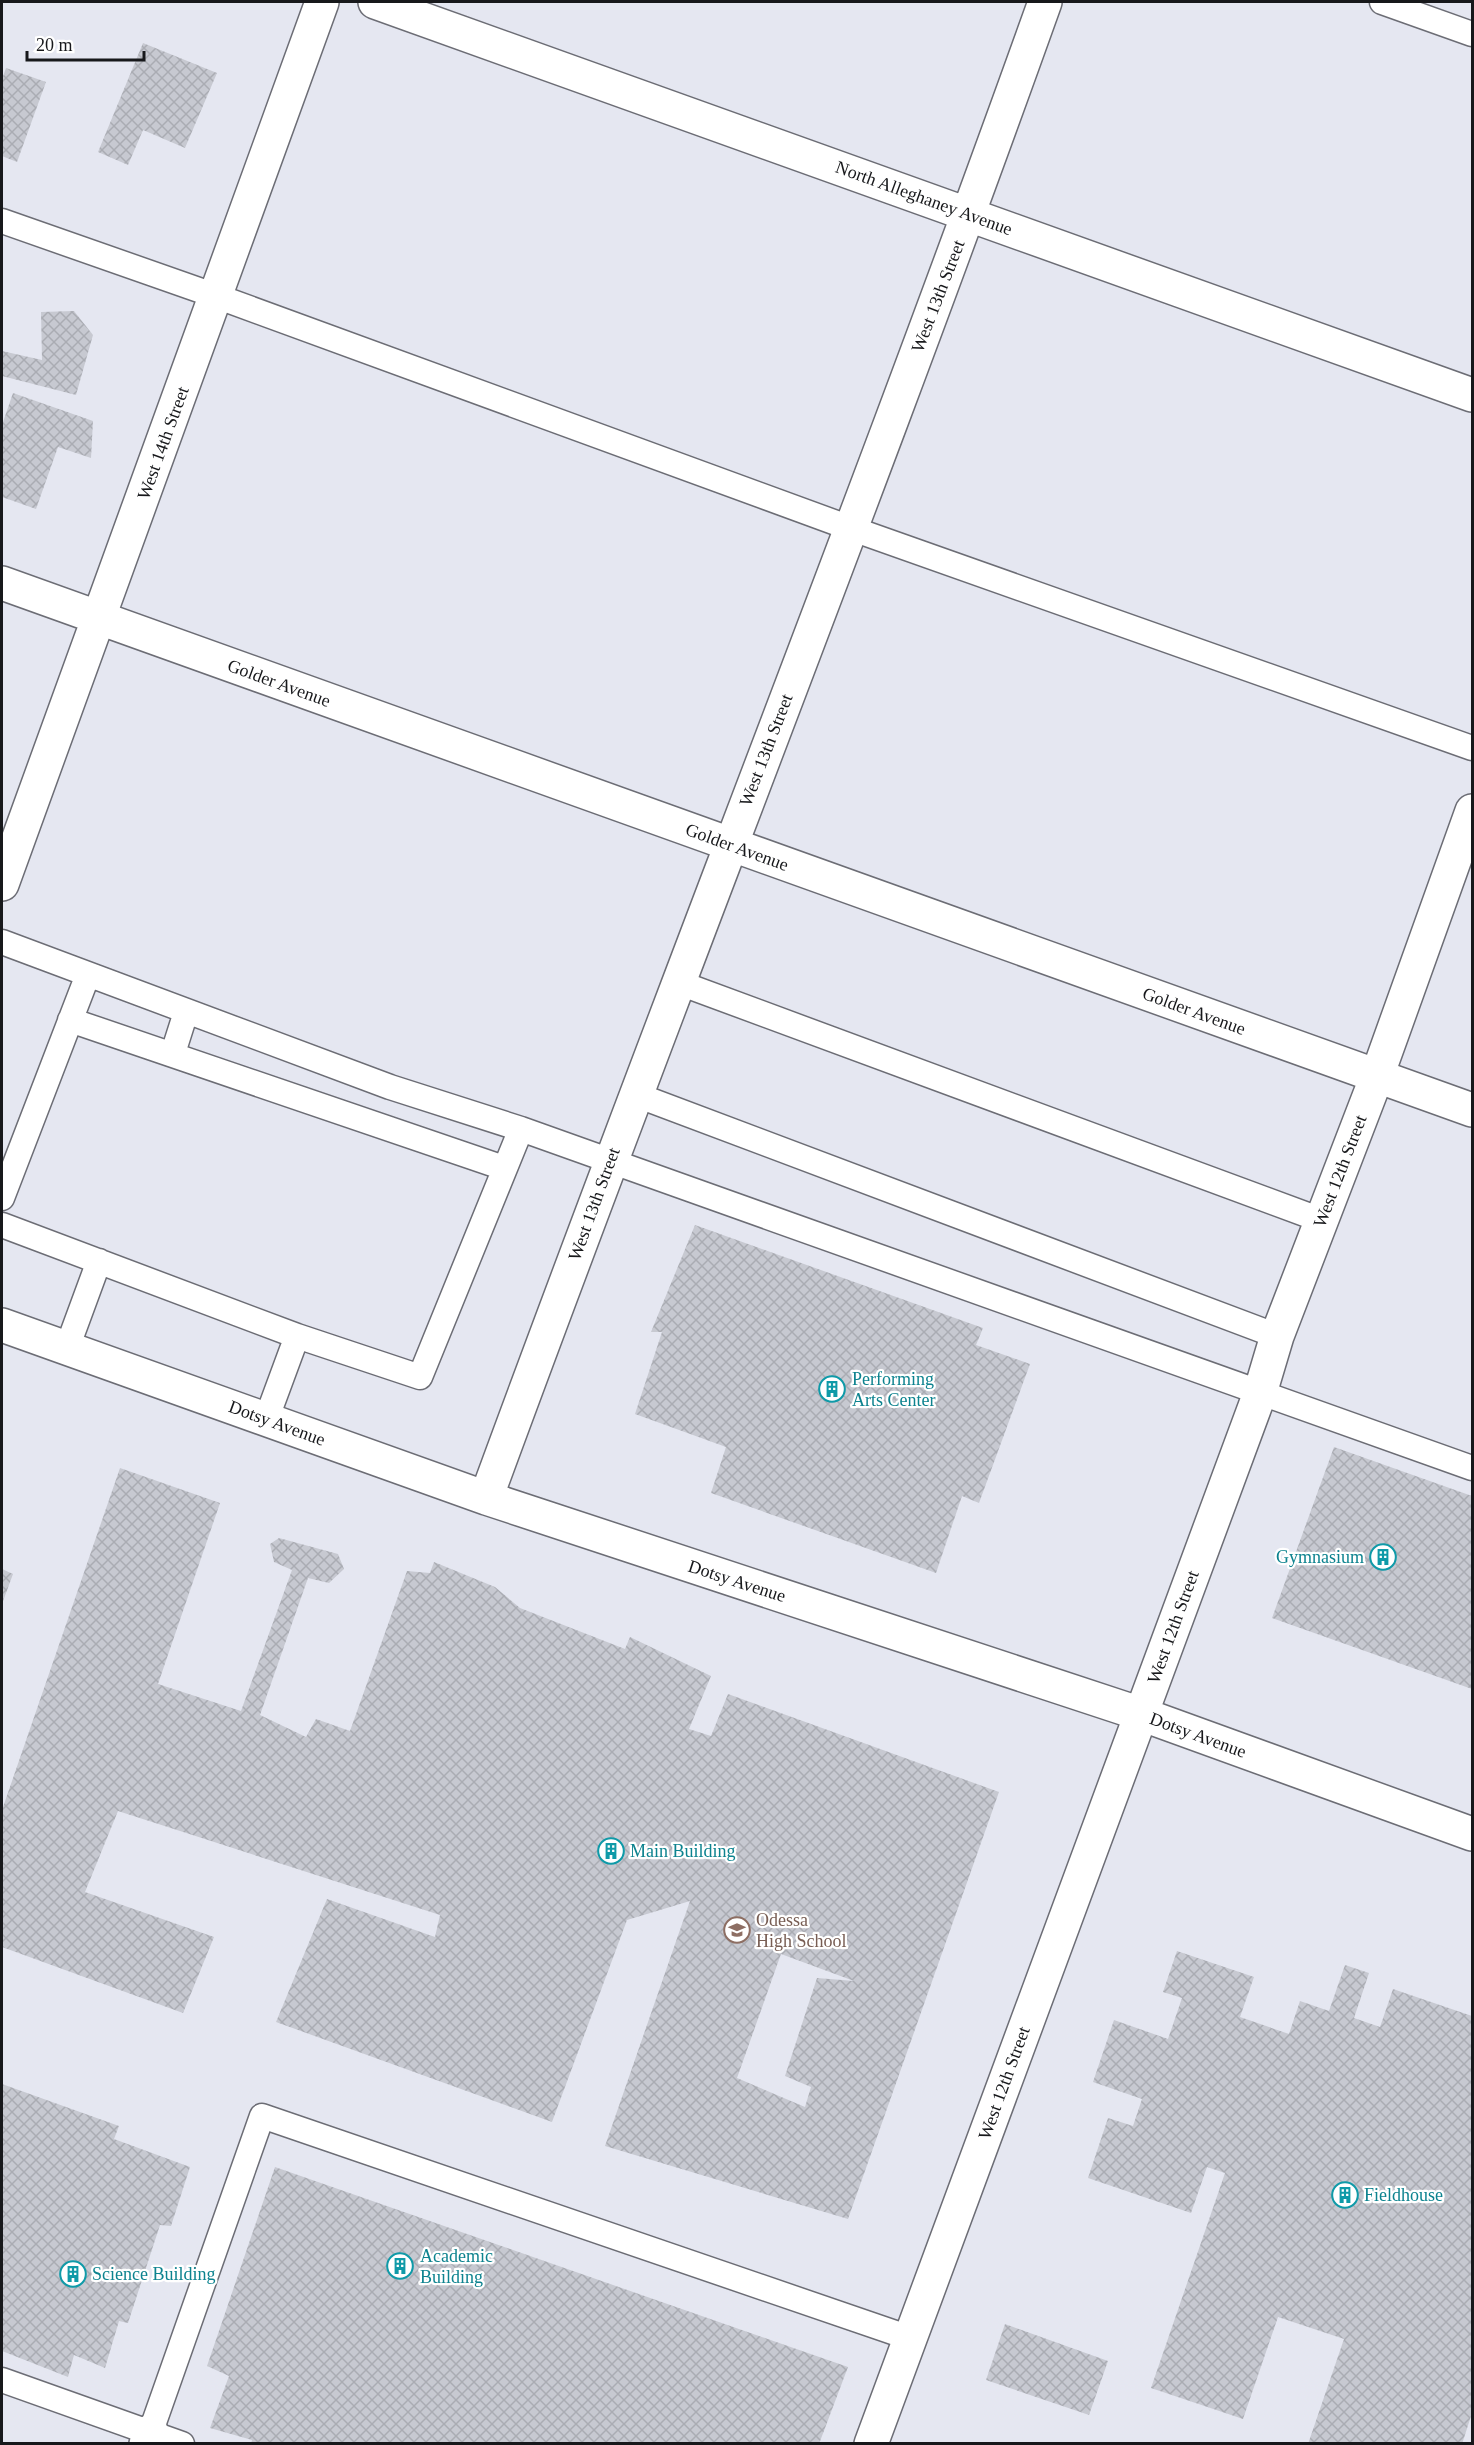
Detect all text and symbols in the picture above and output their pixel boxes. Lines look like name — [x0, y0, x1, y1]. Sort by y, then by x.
scale bar — [27, 24, 144, 62]
text: 20 m — [36, 35, 73, 55]
street label: North Alleghaney Avenue — [833, 157, 1015, 239]
street label: West 13th Street — [907, 237, 969, 355]
street label: West 14th Street — [133, 384, 193, 502]
street label: Golder Avenue — [225, 655, 333, 711]
street label: West 13th Street — [735, 691, 797, 809]
street label: Golder Avenue — [683, 819, 791, 875]
street label: Golder Avenue — [1140, 983, 1248, 1039]
street label: West 12th Street — [1309, 1112, 1371, 1230]
street label: West 13th Street — [564, 1145, 624, 1263]
place label: Performing Arts Center — [852, 1369, 935, 1410]
building icon: Performing Arts Center — [817, 1374, 847, 1404]
street label: Dotsy Avenue — [226, 1396, 328, 1450]
building icon: Gymnasium — [1368, 1542, 1398, 1572]
place label: Gymnasium — [1276, 1547, 1364, 1567]
street label: Dotsy Avenue — [686, 1556, 788, 1606]
street label: West 12th Street — [1143, 1568, 1203, 1686]
street label: Dotsy Avenue — [1147, 1708, 1249, 1762]
building icon: Main Building — [596, 1836, 626, 1866]
place label: Main Building — [630, 1841, 736, 1861]
place label: Odessa High School — [756, 1910, 847, 1951]
school or university icon: Odessa High School — [722, 1915, 752, 1945]
street label: West 12th Street — [974, 2024, 1034, 2142]
building icon: Fieldhouse — [1330, 2180, 1360, 2210]
place label: Fieldhouse — [1364, 2185, 1443, 2205]
place label: Academic Building — [420, 2246, 493, 2287]
building icon: Academic Building — [385, 2251, 415, 2281]
building icon: Science Building — [58, 2259, 88, 2289]
place label: Science Building — [92, 2264, 215, 2284]

